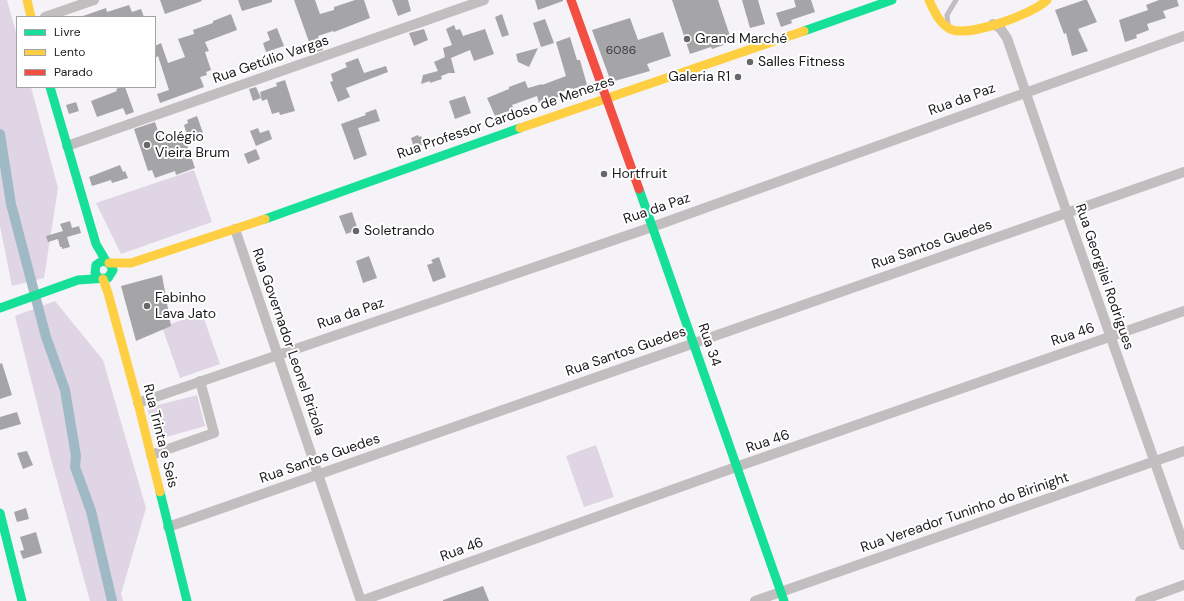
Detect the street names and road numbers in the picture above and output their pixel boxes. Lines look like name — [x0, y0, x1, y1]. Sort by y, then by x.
street label: Rua Getúlio Vargas — [211, 32, 331, 88]
street label: Rua Professor Cardoso de Menezes — [395, 73, 617, 163]
street label: Rua da Paz — [926, 80, 998, 120]
street label: Rua da Paz — [621, 190, 693, 228]
street label: Rua Georgilei Rodrigues — [1071, 202, 1137, 352]
street label: Rua Santos Guedes — [870, 217, 994, 273]
street label: Rua Governador Leonel Brizola — [248, 246, 328, 438]
street label: Rua da Paz — [315, 295, 387, 333]
street label: Rua 46 — [1049, 320, 1097, 350]
street label: Rua 34 — [694, 321, 724, 369]
street label: Rua Santos Guedes — [564, 324, 688, 380]
street label: Rua Trinta e Seis — [139, 382, 181, 490]
street label: Rua 46 — [744, 427, 792, 457]
street label: Rua Santos Guedes — [258, 431, 382, 487]
street label: Rua Vereador Tuninho do Birinight — [859, 469, 1071, 557]
street label: Rua 46 — [438, 534, 486, 566]

